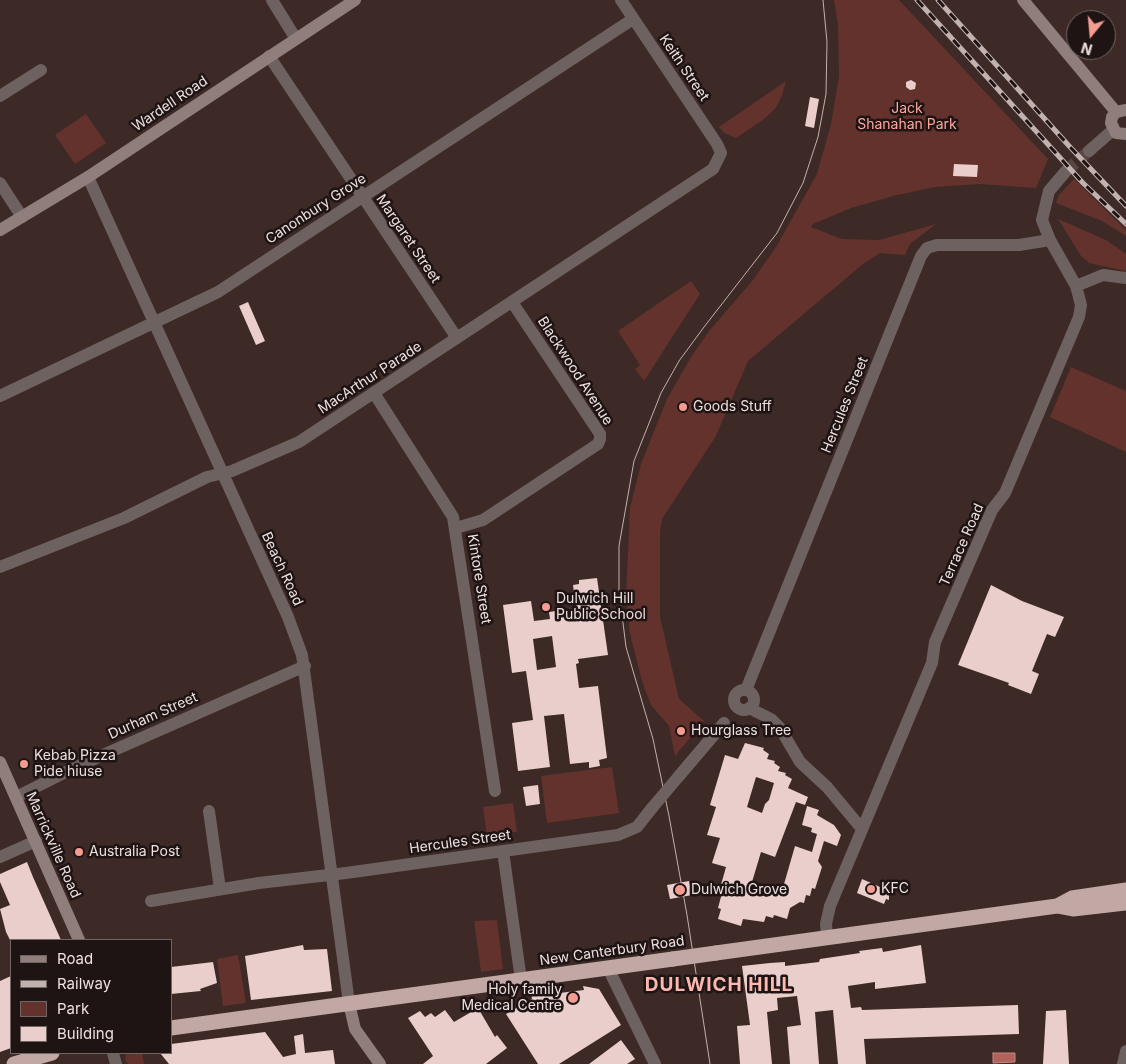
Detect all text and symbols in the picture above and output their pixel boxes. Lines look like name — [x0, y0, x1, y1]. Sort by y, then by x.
north arrow — [1066, 10, 1116, 60]
street label: Keith Street — [656, 32, 712, 104]
text: N — [1079, 39, 1094, 59]
street label: Wardell Road — [129, 73, 211, 135]
park label: Jack Shanahan Park — [857, 101, 957, 134]
street label: Canonbury Grove — [263, 170, 369, 248]
street label: Margaret Street — [372, 192, 444, 286]
street label: Blackwood Avenue — [534, 314, 616, 428]
street label: MacArthur Parade — [315, 338, 425, 418]
street label: Hercules Street — [818, 354, 872, 456]
place label: Goods Stuff — [693, 399, 772, 415]
marker: Goods Stuff — [677, 401, 689, 413]
street label: Terrace Road — [936, 501, 988, 589]
street label: Beach Road — [258, 530, 306, 608]
street label: Kintore Street — [464, 533, 494, 625]
place label: Dulwich Hill Public School — [556, 591, 646, 624]
marker: Dulwich Hill Public School — [540, 601, 552, 613]
street label: Durham Street — [106, 689, 200, 743]
place label: Hourglass Tree — [691, 723, 791, 739]
marker: Hourglass Tree — [675, 725, 687, 737]
place label: Kebab Pizza Pide hiuse — [34, 748, 116, 780]
marker: Kebab Pizza Pide hiuse — [18, 758, 30, 770]
street label: Marrickville Road — [22, 789, 84, 901]
street label: Hercules Street — [408, 827, 512, 857]
place label: Australia Post — [89, 844, 180, 860]
marker: Australia Post — [73, 846, 85, 858]
place label: KFC — [881, 881, 909, 897]
place label: Dulwich Grove — [691, 882, 787, 898]
marker: Dulwich Grove — [673, 883, 687, 897]
marker: KFC — [865, 883, 877, 895]
street label: New Canterbury Road — [538, 933, 686, 969]
legend — [10, 939, 172, 1054]
text: Road — [57, 949, 93, 968]
text: Railway — [57, 974, 111, 993]
district label: DULWICH HILL — [643, 974, 795, 996]
place label: Holy family Medical Centre — [461, 982, 562, 1014]
marker: Holy family Medical Centre — [566, 991, 580, 1005]
text: Park — [57, 999, 89, 1018]
text: Building — [57, 1024, 114, 1043]

